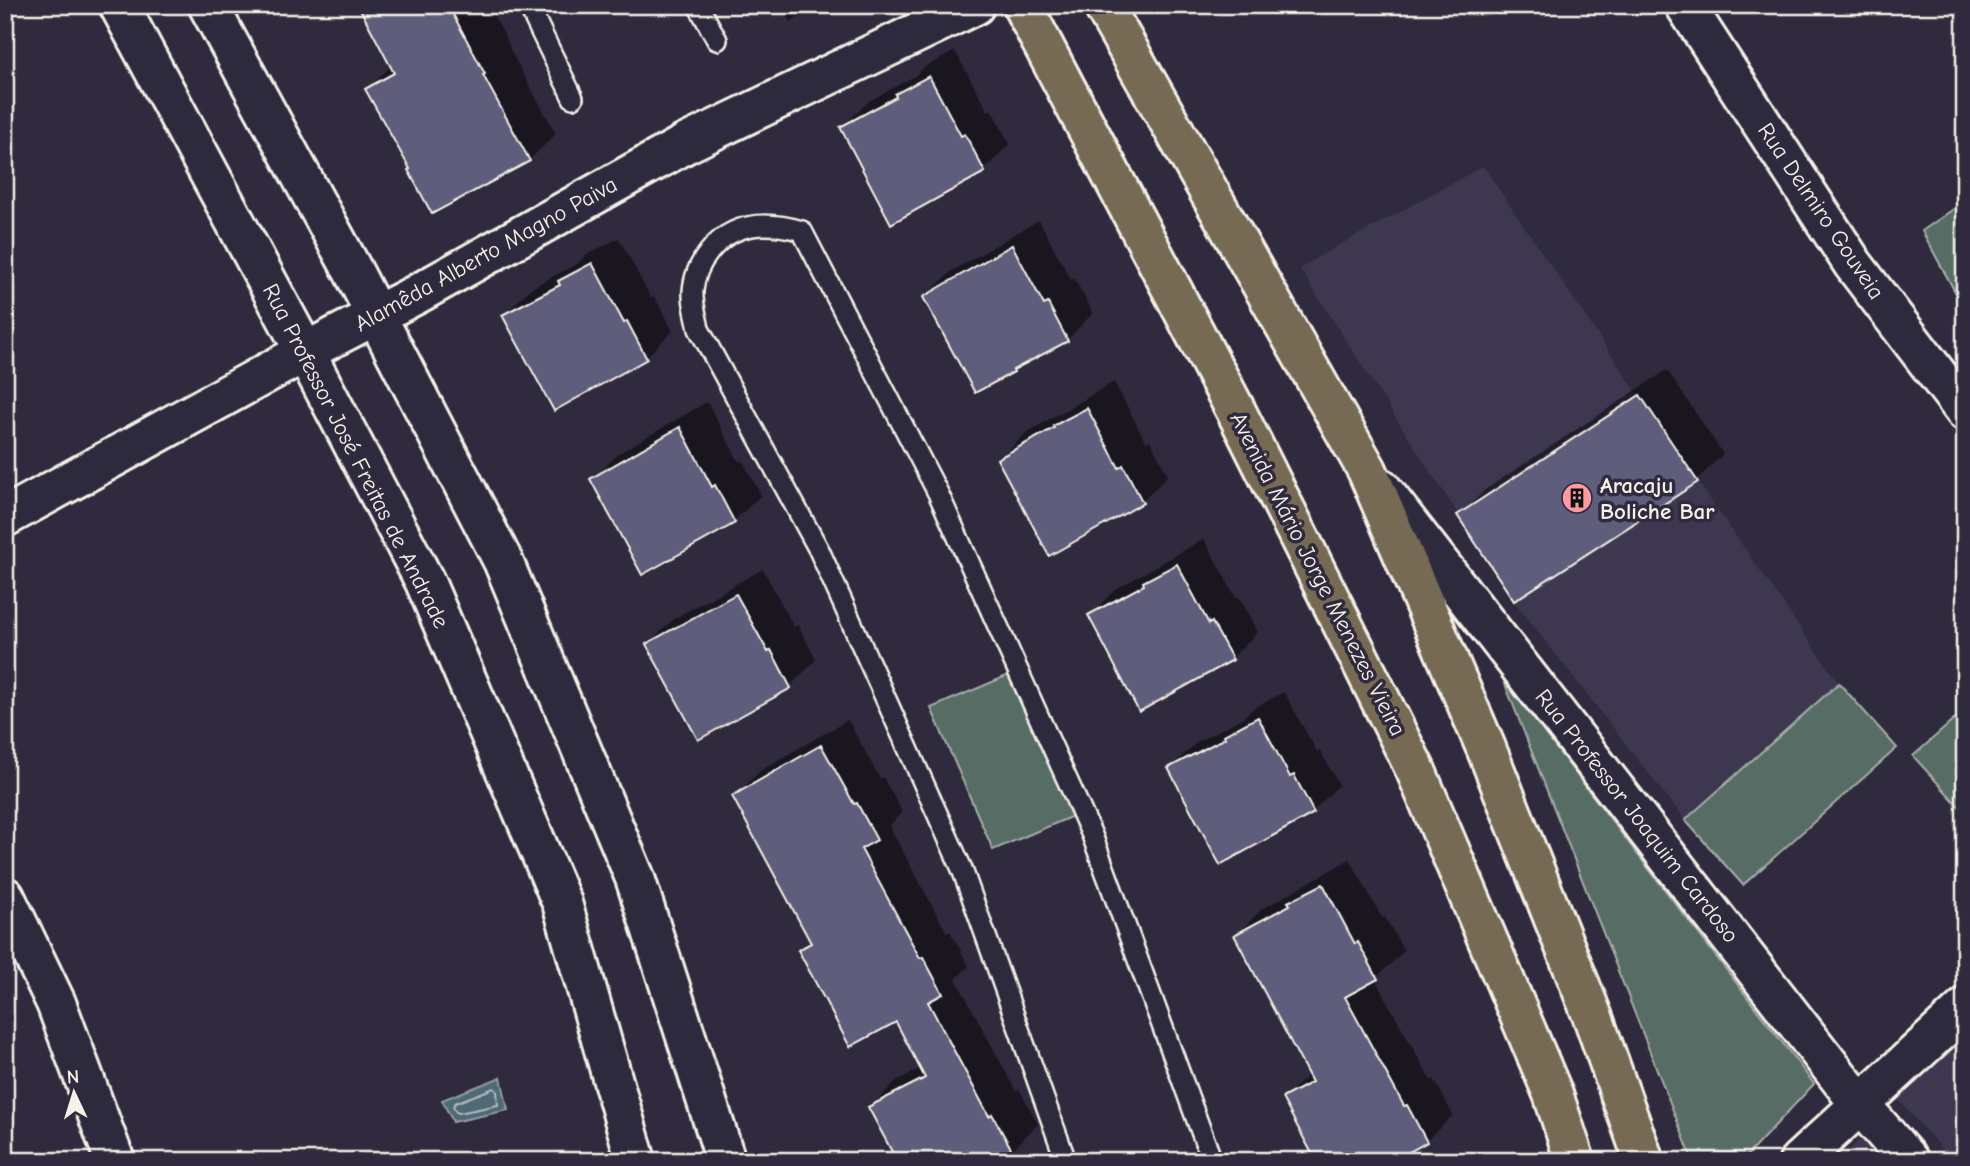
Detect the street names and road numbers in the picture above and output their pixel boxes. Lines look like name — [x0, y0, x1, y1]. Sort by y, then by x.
street label: Rua Delmiro Gouveia — [1752, 118, 1890, 304]
street label: Alamêda Alberto Magno Paiva — [350, 171, 622, 337]
street label: Rua Professor José Freitas de Andrade — [257, 279, 455, 633]
street label: Avenida Mário Jorge Menezes Vieira — [1224, 408, 1412, 740]
street label: Rua Professor Joaquim Cardoso — [1529, 684, 1745, 948]

